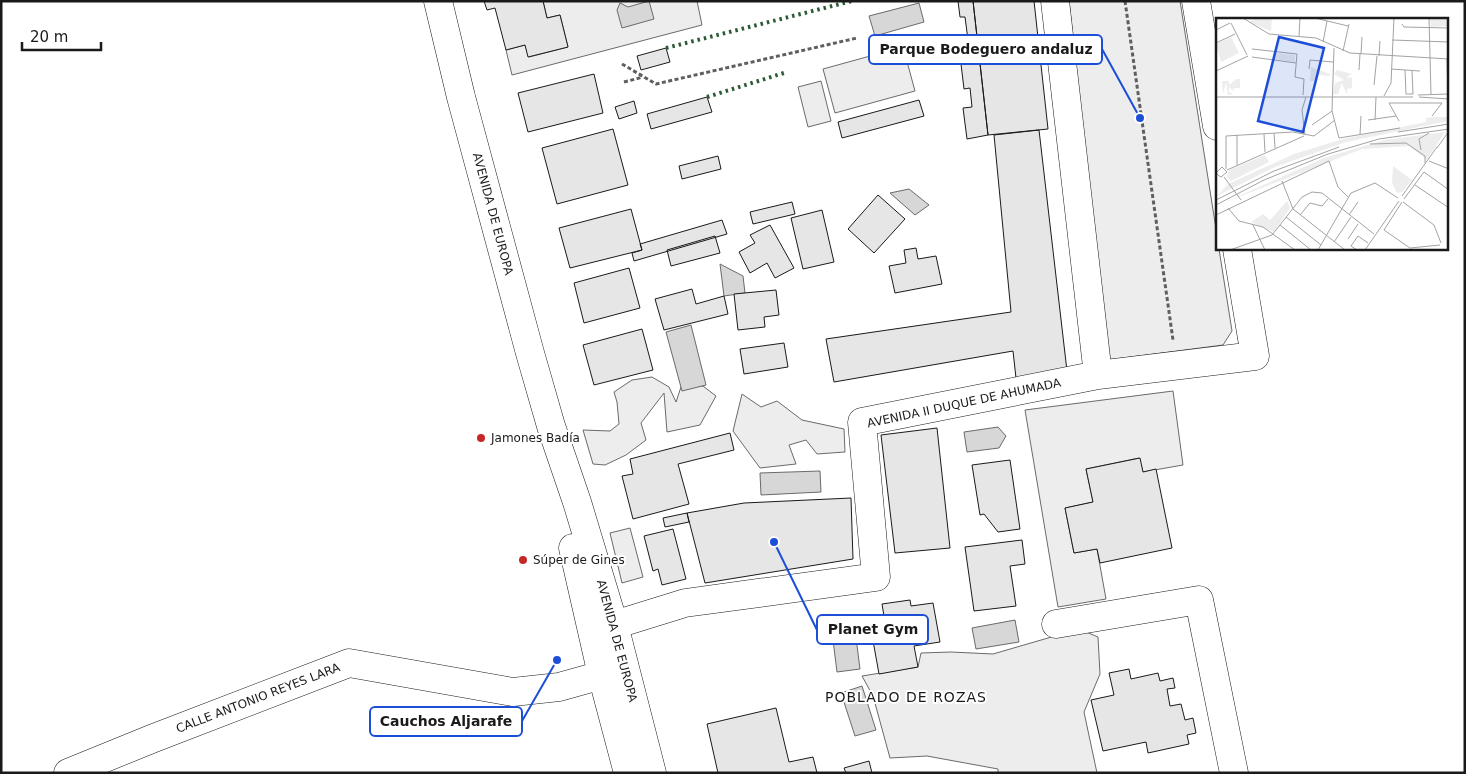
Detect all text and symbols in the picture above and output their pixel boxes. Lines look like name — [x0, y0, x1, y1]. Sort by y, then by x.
inset map — [1216, 18, 1448, 250]
scale bar — [22, 20, 101, 52]
text: 20 m — [30, 28, 68, 46]
callout: Parque Bodeguero andaluz — [869, 35, 1102, 64]
text: Parque Bodeguero andaluz — [879, 41, 1093, 57]
street label: AVENIDA DE EUROPA — [470, 151, 516, 278]
street label: AVENIDA II DUQUE DE AHUMADA — [866, 375, 1063, 430]
place label: Jamones Badía — [490, 431, 580, 445]
marker: Jamones Badía — [475, 432, 487, 444]
place label: Súper de Gines — [533, 553, 625, 567]
marker: Súper de Gines — [517, 554, 529, 566]
street label: AVENIDA DE EUROPA — [594, 578, 640, 705]
callout: Planet Gym — [817, 615, 928, 644]
text: Planet Gym — [828, 621, 918, 637]
street label: CALLE ANTONIO REYES LARA — [174, 660, 343, 736]
district label: POBLADO DE ROZAS — [825, 689, 987, 705]
callout: Cauchos Aljarafe — [370, 707, 522, 736]
text: Cauchos Aljarafe — [380, 713, 512, 729]

